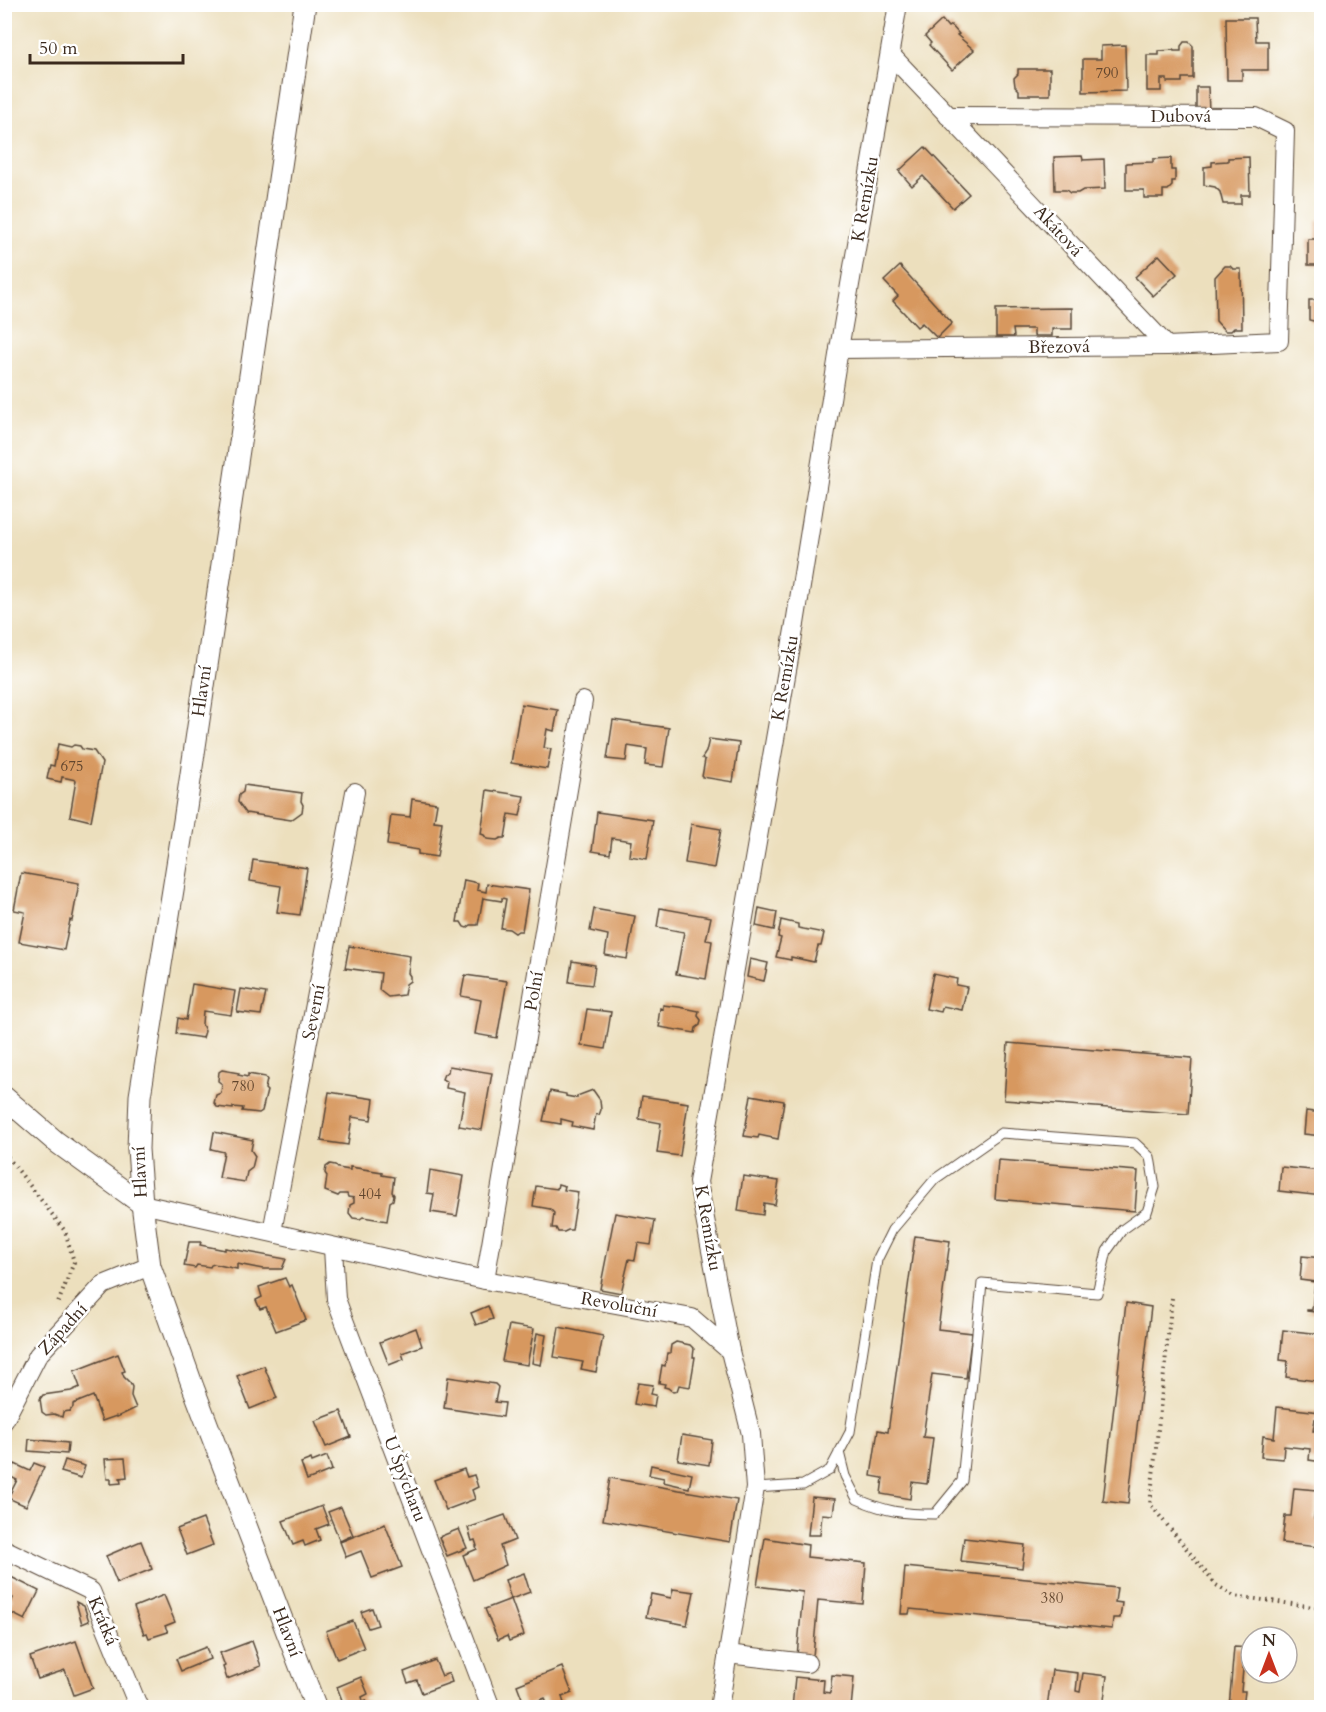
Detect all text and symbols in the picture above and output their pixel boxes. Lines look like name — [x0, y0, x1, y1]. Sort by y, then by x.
scale bar — [30, 27, 183, 65]
text: 50 m — [39, 36, 78, 61]
house number: 790 — [1095, 63, 1119, 83]
street label: Dubová — [1151, 104, 1212, 129]
street label: K Remízku — [845, 154, 885, 244]
street label: Akátová — [1028, 200, 1089, 263]
street label: Březová — [1028, 334, 1090, 360]
street label: K Remízku — [765, 633, 805, 723]
street label: Hlavní — [186, 664, 218, 718]
house number: 675 — [60, 756, 84, 776]
street label: Polní — [518, 969, 550, 1013]
street label: Severní — [296, 982, 332, 1042]
house number: 780 — [231, 1076, 255, 1096]
street label: Hlavní — [126, 1145, 154, 1199]
street label: K Remízku — [688, 1183, 728, 1273]
house number: 404 — [358, 1184, 382, 1204]
street label: Revoluční — [579, 1286, 659, 1324]
street label: Západní — [33, 1297, 93, 1361]
street label: U Špýcharu — [377, 1432, 433, 1526]
house number: 380 — [1040, 1588, 1064, 1608]
street label: Krátká — [82, 1593, 125, 1649]
street label: Hlavní — [266, 1603, 308, 1661]
north arrow — [1239, 1625, 1299, 1685]
text: N — [1262, 1630, 1276, 1652]

